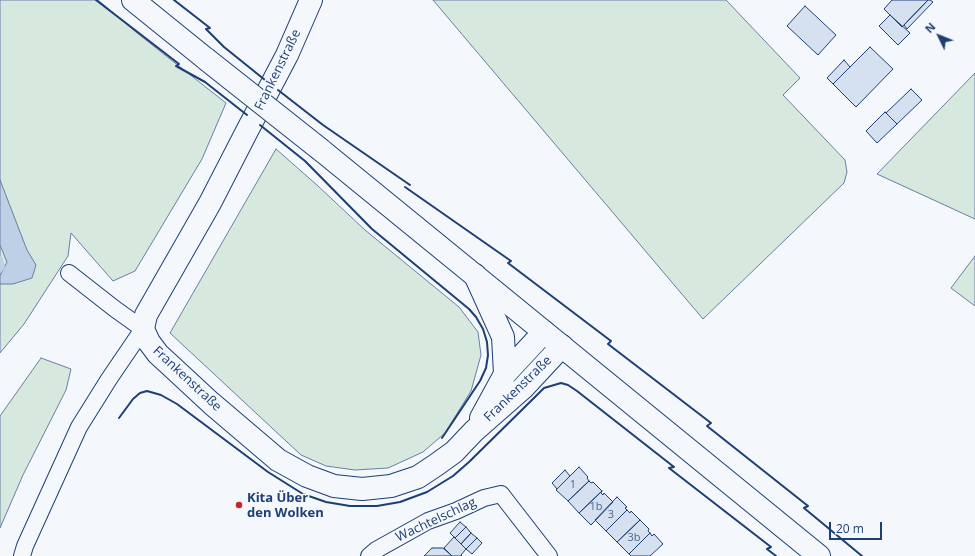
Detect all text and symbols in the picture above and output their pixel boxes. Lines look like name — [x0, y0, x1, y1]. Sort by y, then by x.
north arrow — [919, 16, 959, 56]
text: N — [921, 19, 938, 36]
street label: Frankenstraße — [252, 27, 304, 113]
street label: Frankenstraße — [149, 343, 225, 415]
street label: Frankenstraße — [481, 353, 555, 425]
house number: 1 — [570, 478, 576, 492]
place label: Kita Über den Wolken — [247, 490, 324, 521]
street label: Wachtelschlag — [393, 495, 479, 545]
marker: Kita Über den Wolken — [234, 500, 244, 510]
house number: 1b — [589, 500, 603, 514]
house number: 3 — [608, 508, 614, 522]
scale bar — [831, 514, 884, 540]
text: 20 m — [836, 520, 864, 537]
house number: 3b — [627, 531, 641, 545]

